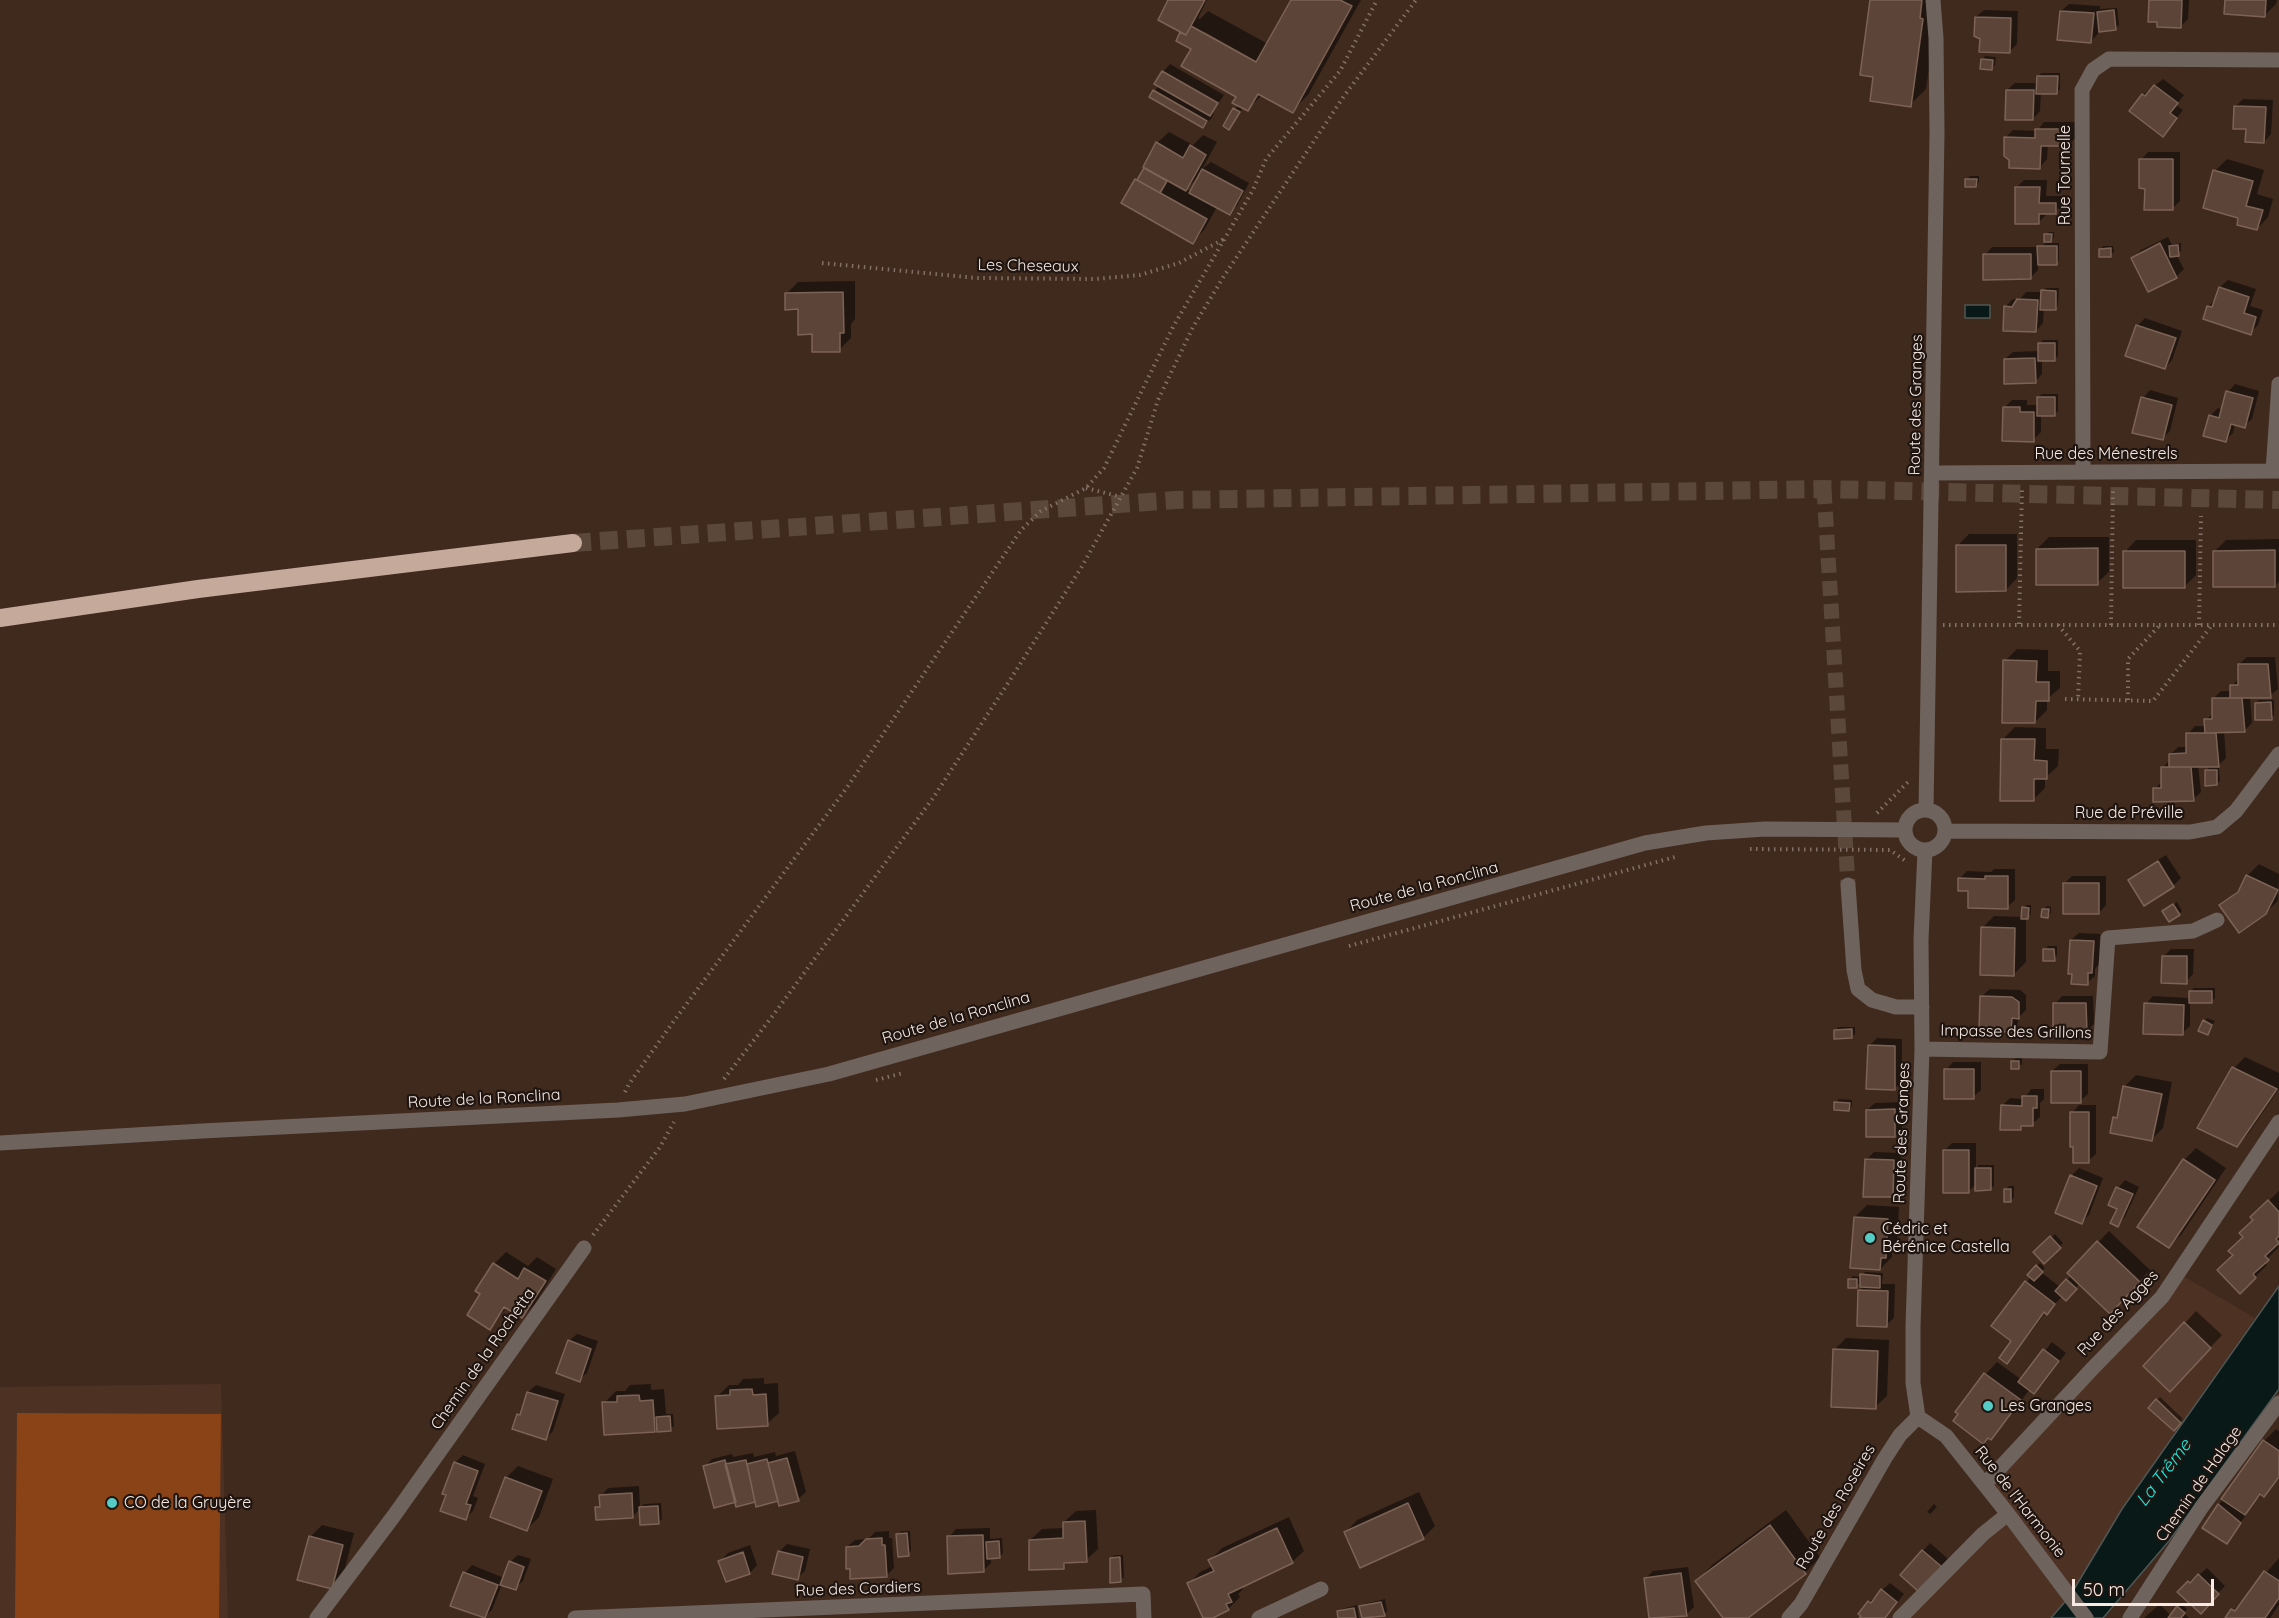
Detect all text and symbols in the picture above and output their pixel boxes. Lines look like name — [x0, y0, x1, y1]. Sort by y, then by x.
street label: Rue Tournelle — [2055, 125, 2075, 225]
street label: Les Cheseaux — [977, 256, 1079, 276]
street label: Route des Granges — [1905, 334, 1927, 476]
street label: Rue des Ménestrels — [2034, 444, 2178, 464]
street label: Rue de Préville — [2075, 803, 2183, 823]
street label: Route de la Ronclina — [1348, 858, 1500, 916]
street label: Route de la Ronclina — [880, 988, 1032, 1048]
street label: Impasse des Grillons — [1940, 1021, 2092, 1043]
street label: Route des Granges — [1890, 1062, 1914, 1204]
street label: Route de la Ronclina — [407, 1085, 561, 1113]
place label: Cédric et Bérénice Castella — [1882, 1219, 2010, 1257]
marker: Cédric et Bérénice Castella — [1863, 1231, 1877, 1245]
street label: Rue des Agges — [2073, 1266, 2163, 1360]
street label: Chemin de la Rochetta — [427, 1285, 539, 1433]
place label: Les Granges — [2000, 1396, 2092, 1416]
marker: Les Granges — [1981, 1399, 1995, 1413]
street label: Chemin de Halage — [2152, 1423, 2246, 1545]
water label: La Trême — [2132, 1435, 2196, 1511]
street label: Route des Roseires — [1792, 1441, 1880, 1573]
street label: Rue de l'Harmonie — [1970, 1442, 2070, 1562]
place label: CO de la Gruyère — [124, 1493, 251, 1513]
marker: CO de la Gruyère — [105, 1496, 119, 1510]
scale bar — [2075, 1567, 2218, 1605]
street label: Rue des Cordiers — [795, 1577, 921, 1601]
text: 50 m — [2083, 1578, 2125, 1601]

